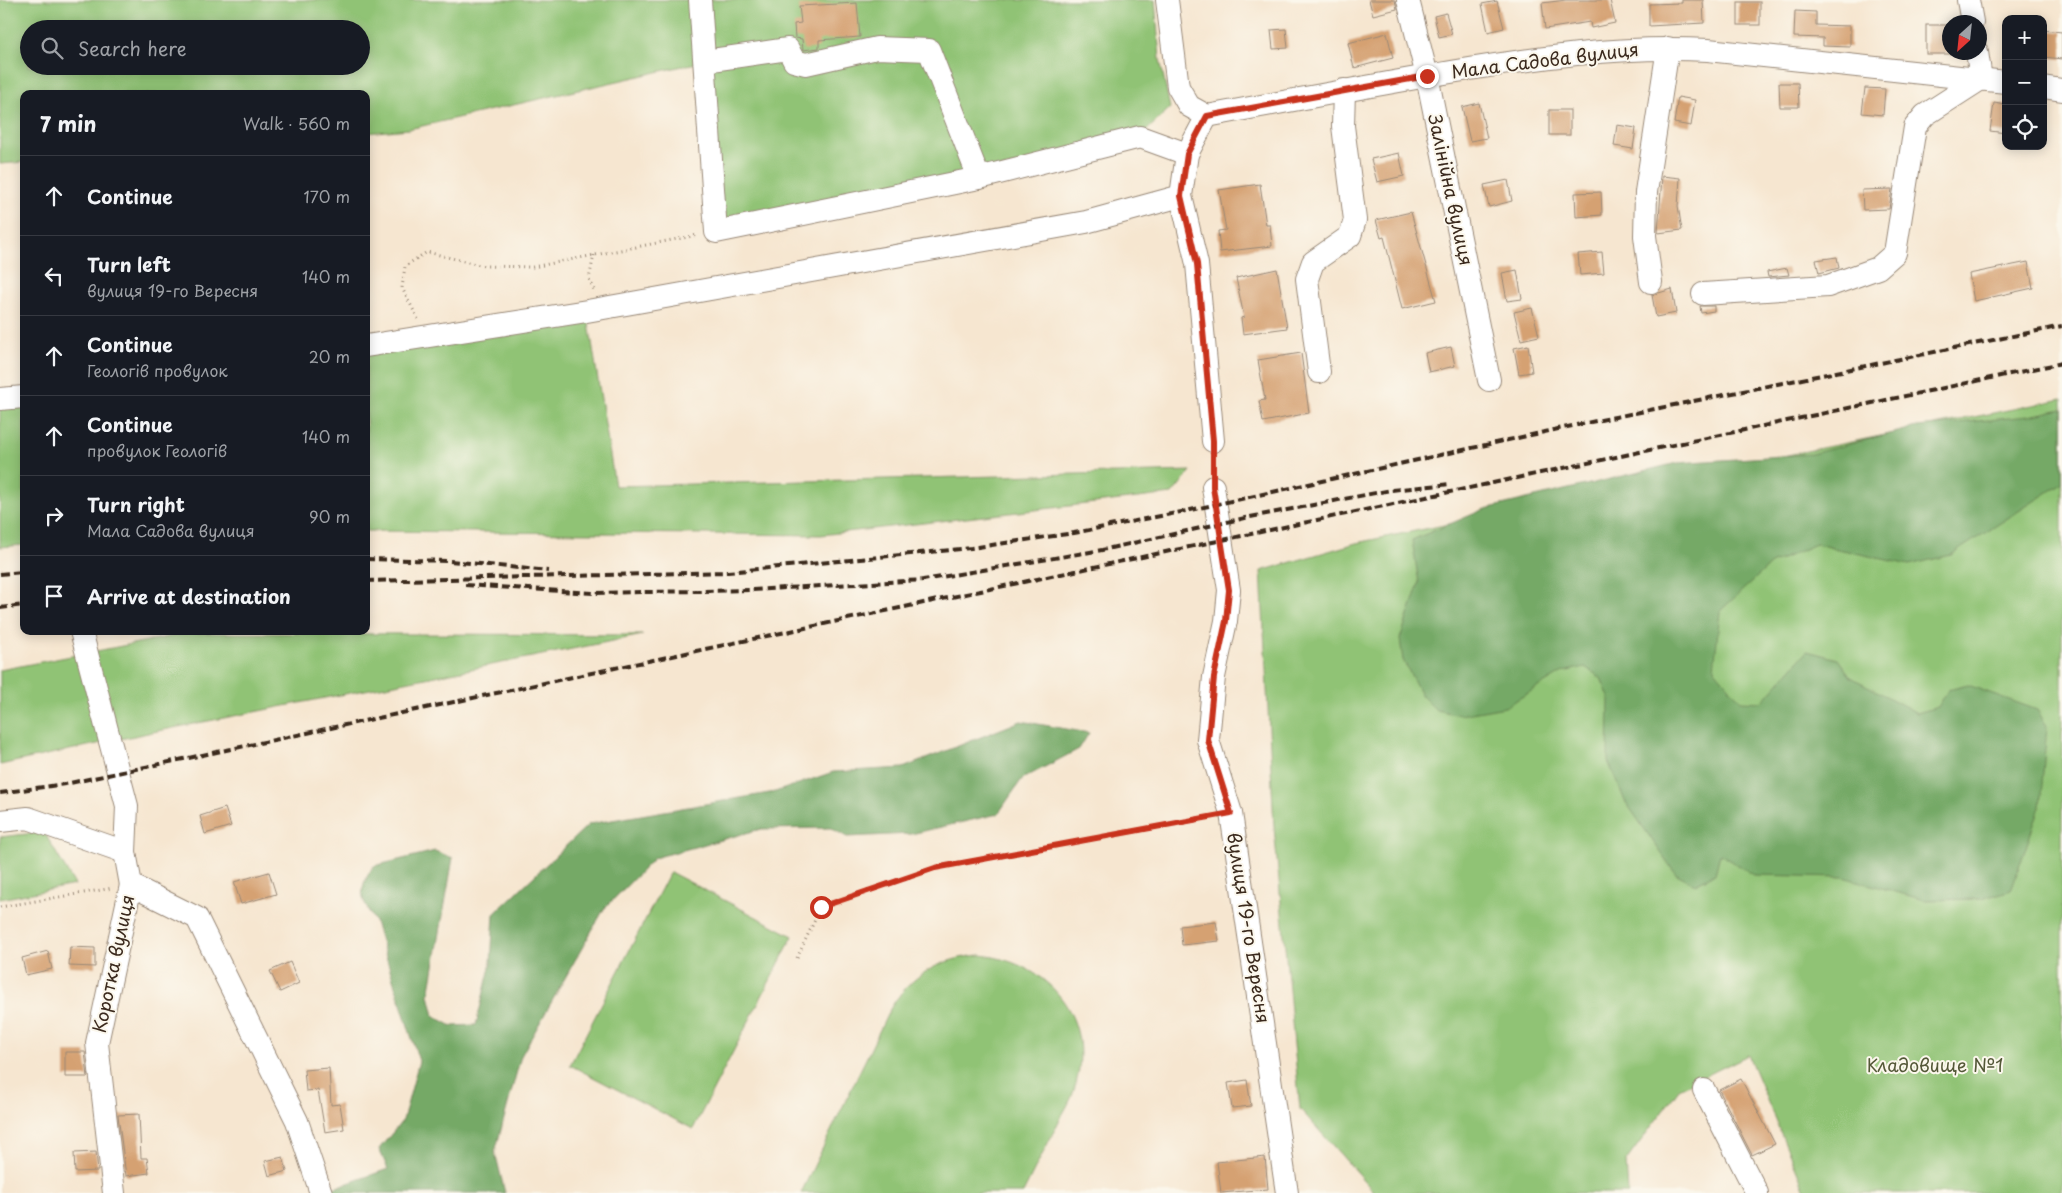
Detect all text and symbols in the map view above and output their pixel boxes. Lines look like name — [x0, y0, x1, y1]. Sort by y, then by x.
north arrow — [1942, 15, 1987, 60]
map controls — [2002, 15, 2047, 150]
button: + — [2002, 15, 2047, 60]
search box — [20, 20, 370, 75]
icon: search — [38, 34, 66, 62]
text: Search here — [78, 34, 187, 62]
street label: Мала Садова вулиця — [1450, 35, 1640, 84]
button: − — [2002, 60, 2047, 105]
route end — [1416, 65, 1439, 88]
button: locate — [2002, 105, 2047, 150]
text: 7 min — [40, 107, 96, 139]
text: Walk · 560 m — [243, 111, 350, 135]
street label: Залінійна вулиця — [1422, 111, 1481, 268]
icon: ahead — [40, 182, 68, 210]
text: Continue — [87, 182, 173, 210]
text: 170 m — [304, 184, 350, 208]
text: Turn left — [87, 250, 171, 278]
icon: left — [40, 262, 68, 290]
text: 140 m — [302, 264, 350, 288]
text: вулиця 19-го Вересня — [87, 278, 258, 302]
text: Continue — [87, 330, 173, 358]
icon: ahead — [40, 342, 68, 370]
text: 20 m — [309, 344, 350, 368]
text: Геологів провулок — [87, 358, 228, 382]
text: Continue — [87, 410, 173, 438]
icon: ahead — [40, 422, 68, 450]
text: 140 m — [302, 424, 350, 448]
text: провулок Геологів — [87, 438, 227, 462]
text: Turn right — [87, 490, 185, 518]
icon: right — [40, 502, 68, 530]
text: 90 m — [309, 504, 350, 528]
text: Мала Садова вулиця — [87, 518, 255, 542]
icon: arrive — [40, 582, 68, 610]
text: Arrive at destination — [87, 582, 291, 610]
street label: вулиця 19-го Вересня — [1221, 831, 1278, 1025]
street label: Коротка вулиця — [85, 892, 140, 1035]
route start — [810, 896, 833, 919]
park label: Кладовище №1 — [1867, 1051, 2003, 1078]

